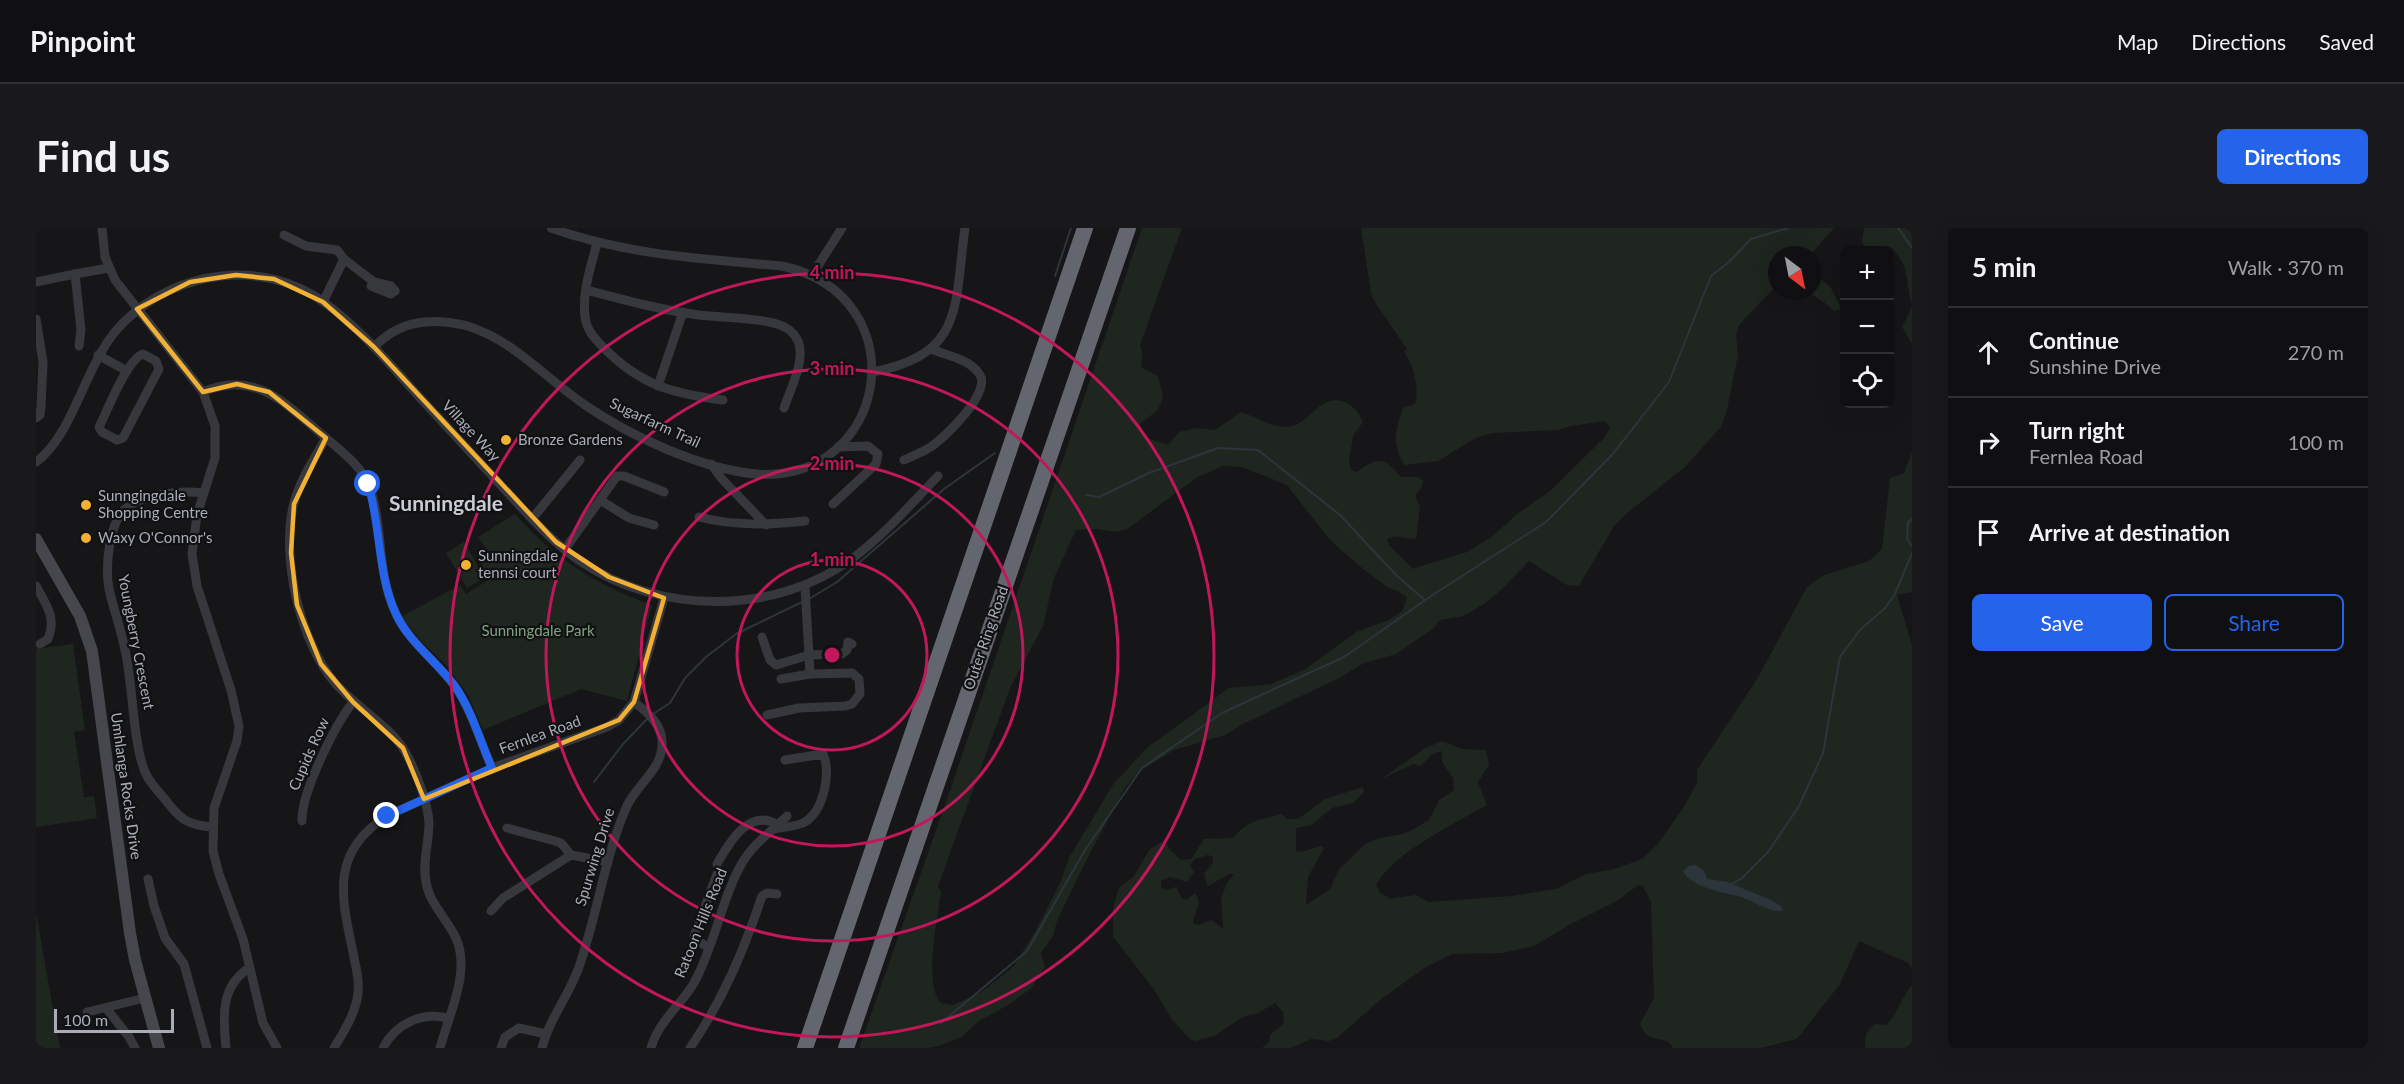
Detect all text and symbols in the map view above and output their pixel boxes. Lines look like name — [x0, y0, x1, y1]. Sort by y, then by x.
text: Pinpoint — [30, 24, 135, 58]
text: Map — [2117, 29, 2158, 54]
text: Directions — [2191, 29, 2286, 54]
text: Saved — [2319, 29, 2374, 54]
button: Directions — [2217, 129, 2368, 184]
text: Find us — [36, 131, 170, 181]
north arrow — [1768, 246, 1822, 300]
map controls — [1840, 246, 1894, 408]
button: + — [1840, 246, 1894, 300]
text: 5 min — [1972, 251, 2036, 283]
text: Walk · 370 m — [2228, 255, 2344, 279]
text: 4 min — [810, 261, 854, 283]
button: − — [1840, 300, 1894, 354]
text: Continue — [2029, 327, 2119, 354]
icon: ahead — [1972, 336, 2005, 369]
text: 270 m — [2288, 340, 2344, 364]
button: locate — [1840, 354, 1894, 408]
text: Sunshine Drive — [2029, 354, 2161, 378]
text: 3 min — [810, 357, 854, 379]
street label: Sugarfarm Trail — [607, 393, 704, 451]
street label: Village Way — [439, 396, 505, 465]
text: Turn right — [2029, 417, 2124, 444]
icon: right — [1972, 426, 2005, 459]
place label: Bronze Gardens — [518, 430, 623, 448]
text: 100 m — [2288, 430, 2344, 454]
marker: Bronze Gardens — [499, 433, 513, 447]
text: Fernlea Road — [2029, 444, 2143, 468]
text: 2 min — [810, 452, 854, 474]
route start — [354, 470, 380, 496]
place label: Sunngingdale Shopping Centre — [98, 486, 208, 521]
district label: Sunningdale — [389, 490, 503, 515]
marker: Sunngingdale Shopping Centre — [79, 498, 93, 512]
icon: arrive — [1972, 516, 2005, 549]
text: Arrive at destination — [2029, 519, 2230, 546]
place label: Waxy O'Connor's — [98, 528, 212, 546]
marker: Waxy O'Connor's — [79, 531, 93, 545]
place label: Sunningdale tennsi court — [478, 546, 558, 581]
text: 1 min — [810, 548, 854, 570]
marker: Sunningdale tennsi court — [459, 558, 473, 572]
street label: Youngberry Crescent — [115, 573, 159, 712]
street label: Outer Ring Road — [959, 583, 1011, 692]
button: Save — [1972, 594, 2152, 651]
button: Share — [2164, 594, 2344, 651]
park label: Sunningdale Park — [481, 621, 595, 639]
centre of rings — [822, 645, 842, 665]
street label: Umhlanga Rocks Drive — [108, 711, 146, 861]
street label: Fernlea Road — [496, 711, 583, 757]
street label: Cupids Row — [284, 714, 332, 793]
route end — [373, 802, 399, 828]
street label: Spurwing Drive — [571, 806, 617, 908]
street label: Ratoon Hills Road — [670, 865, 730, 980]
scale bar — [54, 1006, 174, 1034]
text: 100 m — [63, 1010, 108, 1029]

